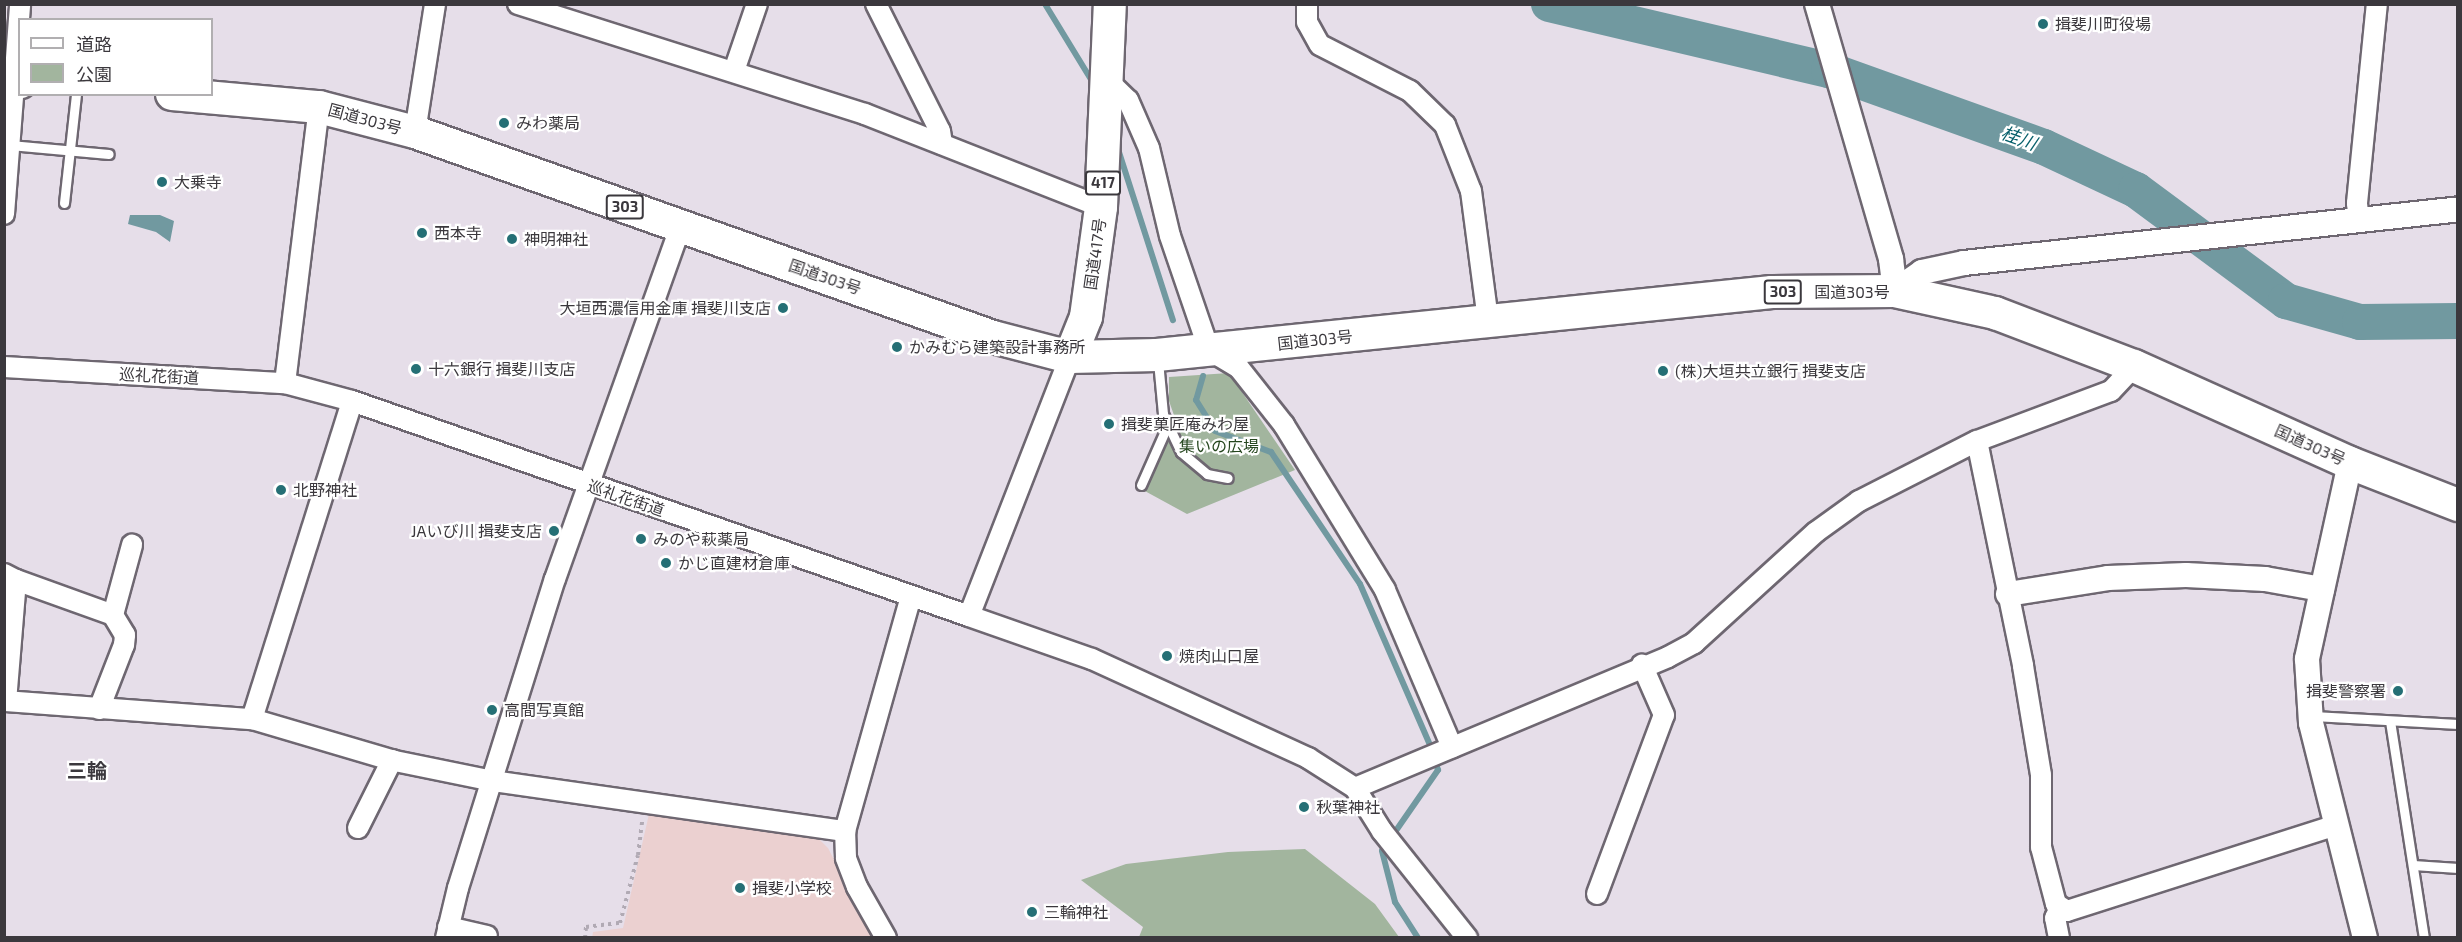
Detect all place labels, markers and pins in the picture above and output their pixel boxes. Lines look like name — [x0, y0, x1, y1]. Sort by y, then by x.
place label: 揖斐川町役場 — [2055, 14, 2151, 34]
marker: 揖斐川町役場 — [2036, 17, 2050, 31]
place label: みわ薬局 — [516, 113, 580, 133]
marker: みわ薬局 — [497, 116, 511, 130]
place label: 大乗寺 — [174, 172, 222, 192]
marker: 大乗寺 — [155, 175, 169, 189]
place label: 西本寺 — [434, 223, 482, 243]
marker: 西本寺 — [415, 226, 429, 240]
place label: 神明神社 — [524, 229, 588, 249]
marker: 神明神社 — [505, 232, 519, 246]
place label: 大垣西濃信用金庫 揖斐川支店 — [559, 298, 771, 318]
marker: 大垣西濃信用金庫 揖斐川支店 — [776, 301, 790, 315]
place label: かみむら建築設計事務所 — [909, 337, 1085, 357]
marker: かみむら建築設計事務所 — [890, 340, 904, 354]
place label: 十六銀行 揖斐川支店 — [428, 359, 576, 379]
place label: (株)大垣共立銀行 揖斐支店 — [1675, 361, 1866, 381]
marker: 十六銀行 揖斐川支店 — [409, 362, 423, 376]
marker: (株)大垣共立銀行 揖斐支店 — [1656, 364, 1670, 378]
place label: 揖斐菓匠庵みわ屋 — [1121, 414, 1249, 434]
marker: 揖斐菓匠庵みわ屋 — [1102, 417, 1116, 431]
place label: 北野神社 — [293, 480, 357, 500]
marker: 北野神社 — [274, 483, 288, 497]
place label: JAいび川 揖斐支店 — [411, 521, 542, 541]
marker: JAいび川 揖斐支店 — [547, 524, 561, 538]
place label: みのや萩薬局 — [653, 529, 749, 549]
marker: みのや萩薬局 — [634, 532, 648, 546]
place label: かじ直建材倉庫 — [678, 553, 790, 573]
marker: かじ直建材倉庫 — [659, 556, 673, 570]
place label: 焼肉山口屋 — [1179, 646, 1259, 666]
marker: 焼肉山口屋 — [1160, 649, 1174, 663]
place label: 揖斐警察署 — [2306, 681, 2386, 701]
marker: 揖斐警察署 — [2391, 684, 2405, 698]
place label: 高間写真館 — [504, 700, 584, 720]
marker: 高間写真館 — [485, 703, 499, 717]
place label: 秋葉神社 — [1316, 797, 1380, 817]
marker: 秋葉神社 — [1297, 800, 1311, 814]
place label: 揖斐小学校 — [752, 878, 832, 898]
marker: 揖斐小学校 — [733, 881, 747, 895]
place label: 三輪神社 — [1044, 902, 1108, 922]
marker: 三輪神社 — [1025, 905, 1039, 919]

